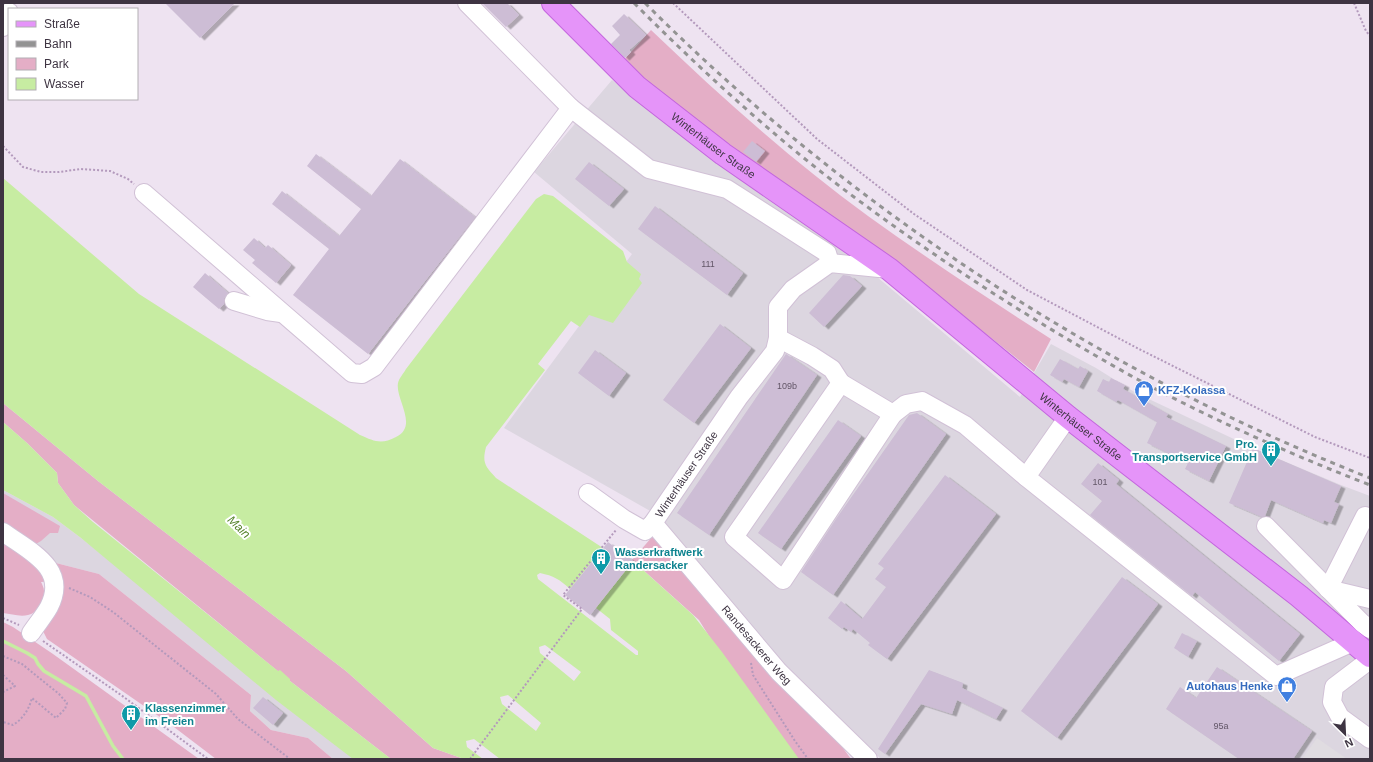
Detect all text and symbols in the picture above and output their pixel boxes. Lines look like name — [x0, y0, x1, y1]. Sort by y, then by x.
legend — [8, 8, 138, 100]
text: Straße — [44, 17, 80, 31]
text: Bahn — [44, 37, 72, 51]
text: Park — [44, 57, 70, 71]
text: Wasser — [44, 77, 84, 91]
street label: Winterhäuser Straße — [669, 110, 758, 181]
house number: 111 — [701, 259, 715, 269]
shop icon: KFZ-Kolassa — [1133, 379, 1155, 407]
house number: 109b — [777, 381, 797, 391]
place label: KFZ-Kolassa — [1158, 384, 1226, 396]
street label: Winterhäuser Straße — [1037, 390, 1124, 463]
street label: Winterhäuser Straße — [653, 429, 720, 520]
place label: Pro. Transportservice GmbH — [1132, 438, 1257, 463]
building icon: Pro. Transportservice GmbH — [1260, 439, 1282, 467]
house number: 101 — [1092, 477, 1108, 487]
water label: Main — [225, 513, 253, 541]
place label: Wasserkraftwerk Randersacker — [615, 546, 704, 571]
building icon: Wasserkraftwerk Randersacker — [590, 547, 612, 575]
street label: Randesackerer Weg — [719, 603, 794, 687]
shop icon: Autohaus Henke — [1276, 675, 1298, 703]
place label: Autohaus Henke — [1186, 680, 1273, 692]
place label: Klassenzimmer im Freien — [145, 702, 226, 727]
building icon: Klassenzimmer im Freien — [120, 703, 142, 731]
north arrow — [1325, 714, 1365, 754]
house number: 95a — [1213, 721, 1229, 731]
text: N — [1343, 736, 1355, 750]

